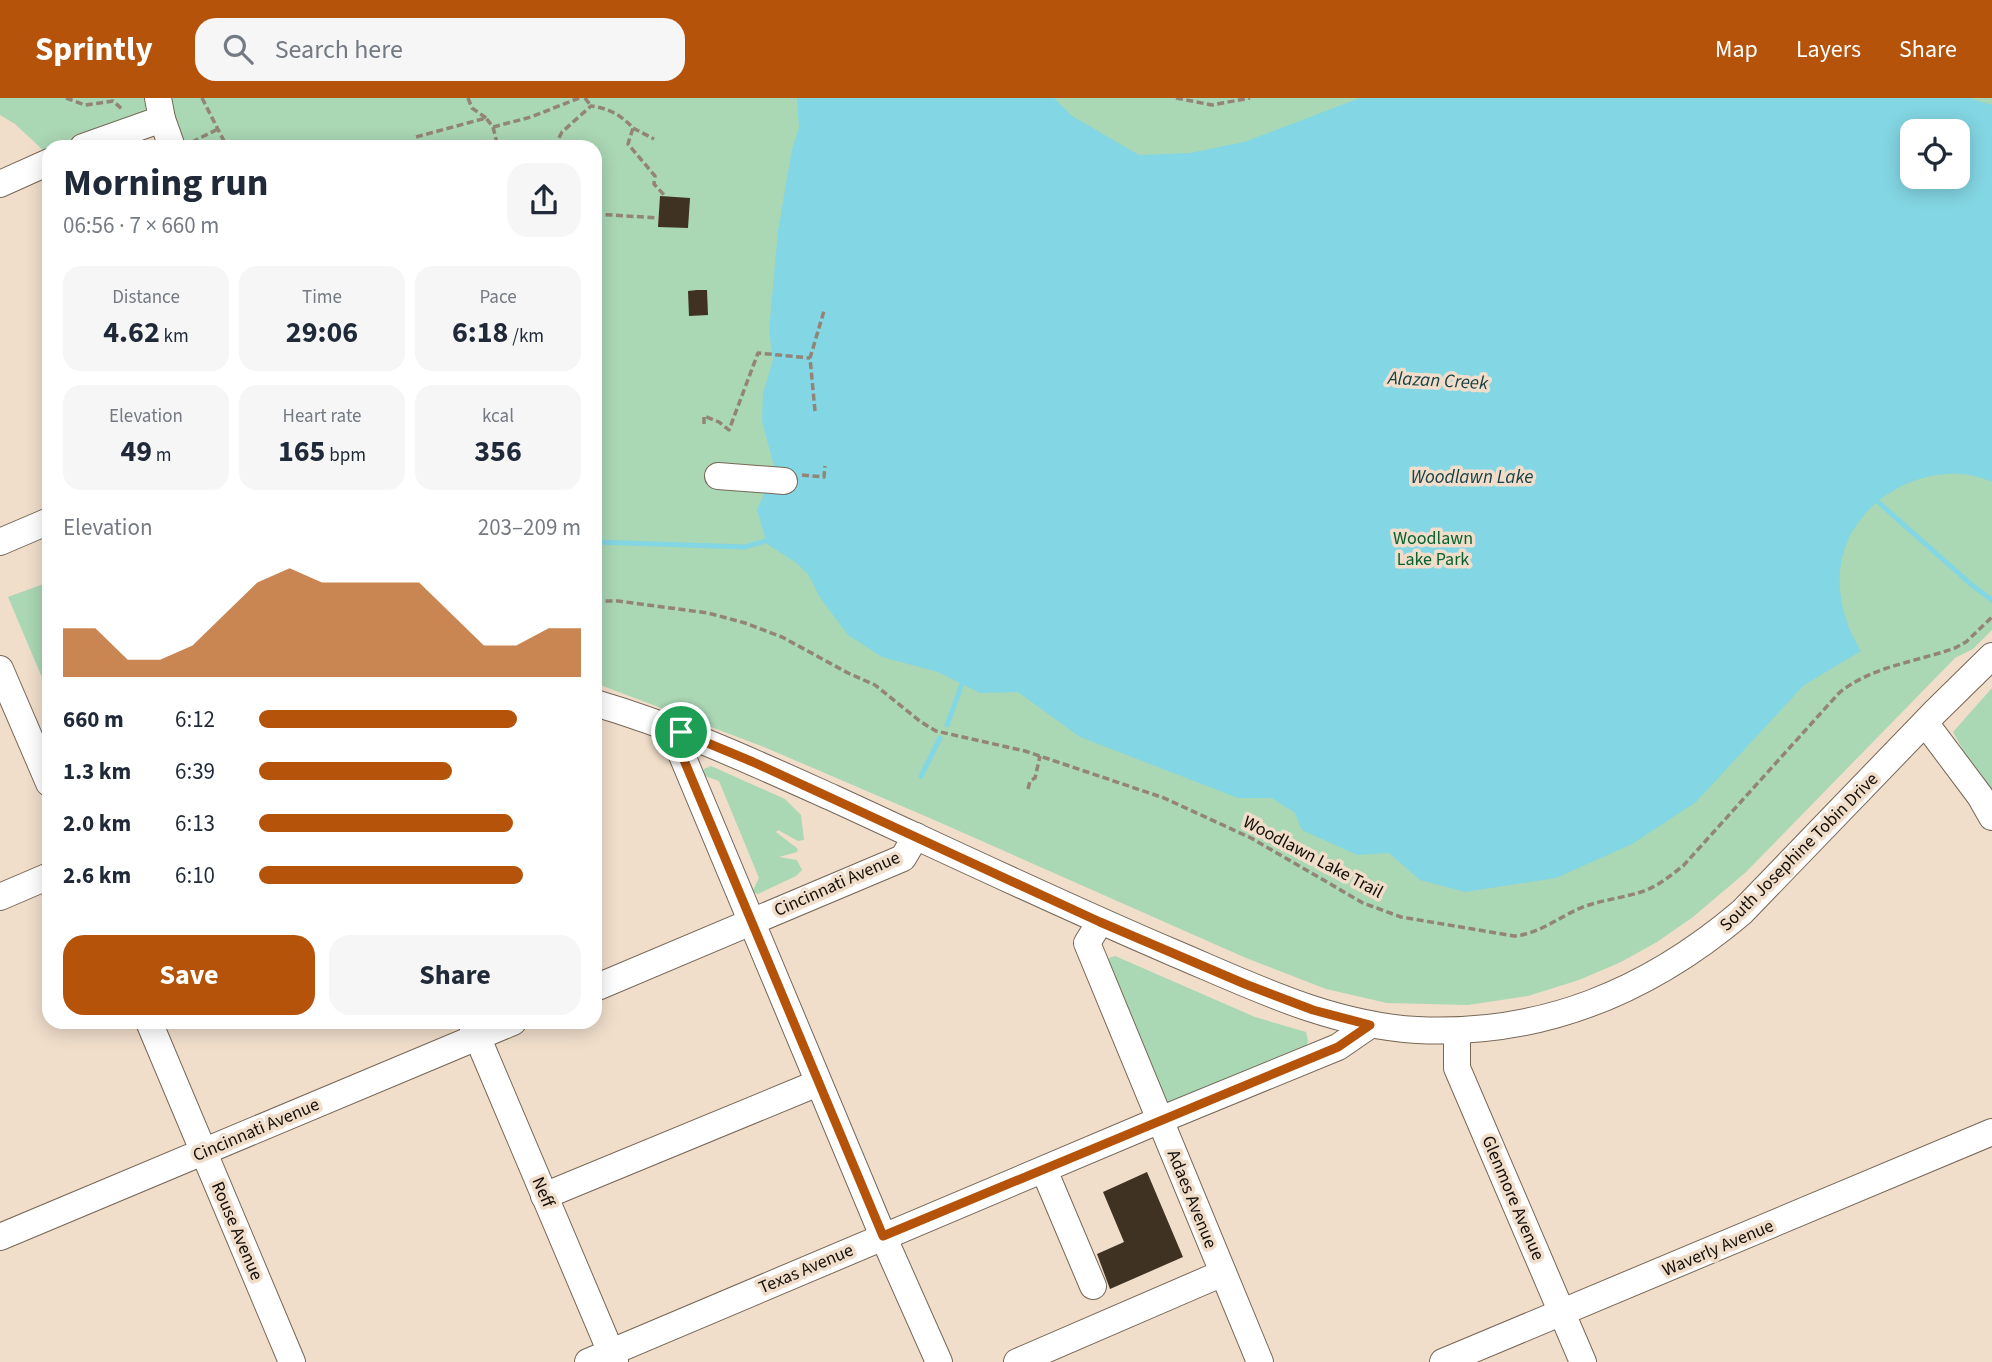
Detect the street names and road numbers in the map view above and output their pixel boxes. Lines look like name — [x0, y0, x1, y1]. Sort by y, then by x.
street label: South Josephine Tobin Drive — [1714, 767, 1884, 937]
street label: Woodlawn Lake Trail — [1239, 809, 1387, 905]
street label: Cincinnati Avenue — [770, 845, 904, 923]
street label: Cincinnati Avenue — [189, 1092, 323, 1168]
street label: Glenmore Avenue — [1475, 1132, 1551, 1264]
street label: Adaes Avenue — [1161, 1146, 1223, 1252]
street label: Neff — [525, 1173, 561, 1212]
street label: Rouse Avenue — [205, 1178, 269, 1284]
street label: Waverly Avenue — [1659, 1213, 1777, 1283]
street label: Texas Avenue — [755, 1238, 857, 1300]

